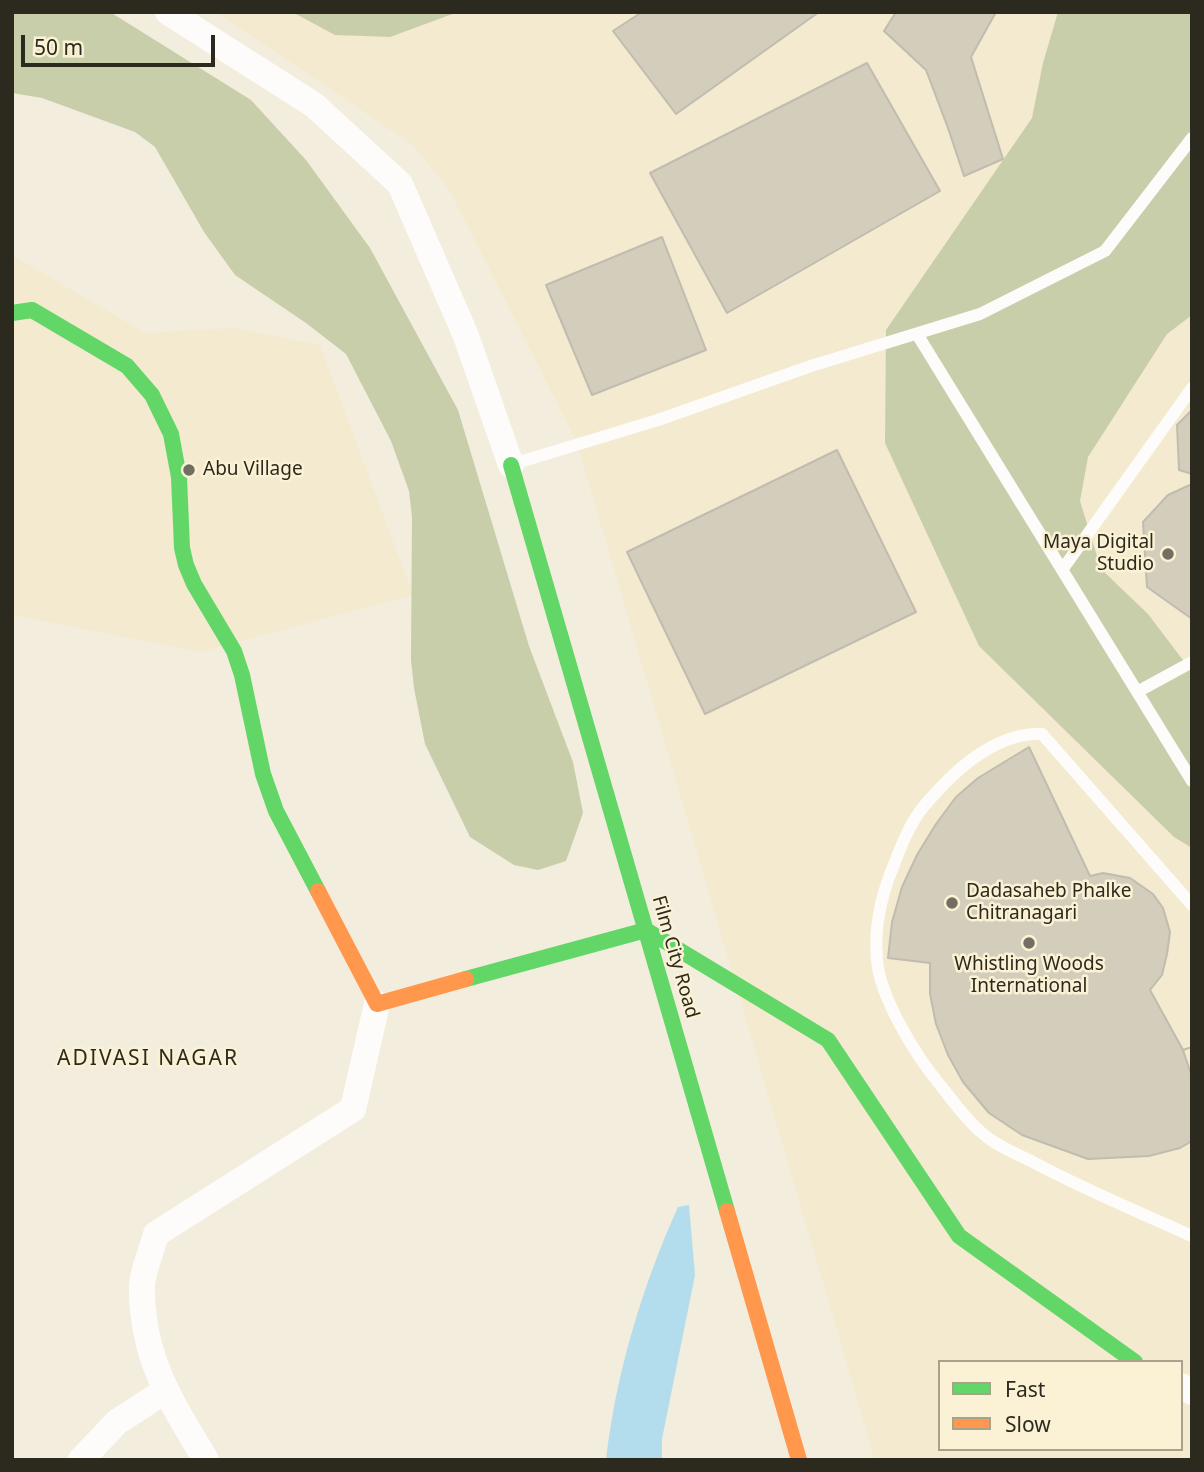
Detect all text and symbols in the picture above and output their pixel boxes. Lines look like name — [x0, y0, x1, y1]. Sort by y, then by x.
scale bar — [24, 21, 219, 65]
text: 50 m — [34, 33, 83, 61]
place label: Abu Village — [203, 459, 303, 481]
marker: Abu Village — [181, 462, 197, 478]
place label: Maya Digital Studio — [1043, 532, 1154, 576]
marker: Maya Digital Studio — [1160, 546, 1176, 562]
place label: Dadasaheb Phalke Chitranagari — [966, 881, 1131, 925]
street label: Film City Road — [647, 893, 703, 1021]
marker: Dadasaheb Phalke Chitranagari — [944, 895, 960, 911]
marker: Whistling Woods International — [1021, 935, 1037, 951]
place label: Whistling Woods International — [954, 954, 1104, 998]
district label: ADIVASI NAGAR — [59, 1046, 237, 1072]
legend — [938, 1360, 1183, 1451]
text: Fast — [1005, 1375, 1045, 1403]
text: Slow — [1005, 1410, 1051, 1438]

